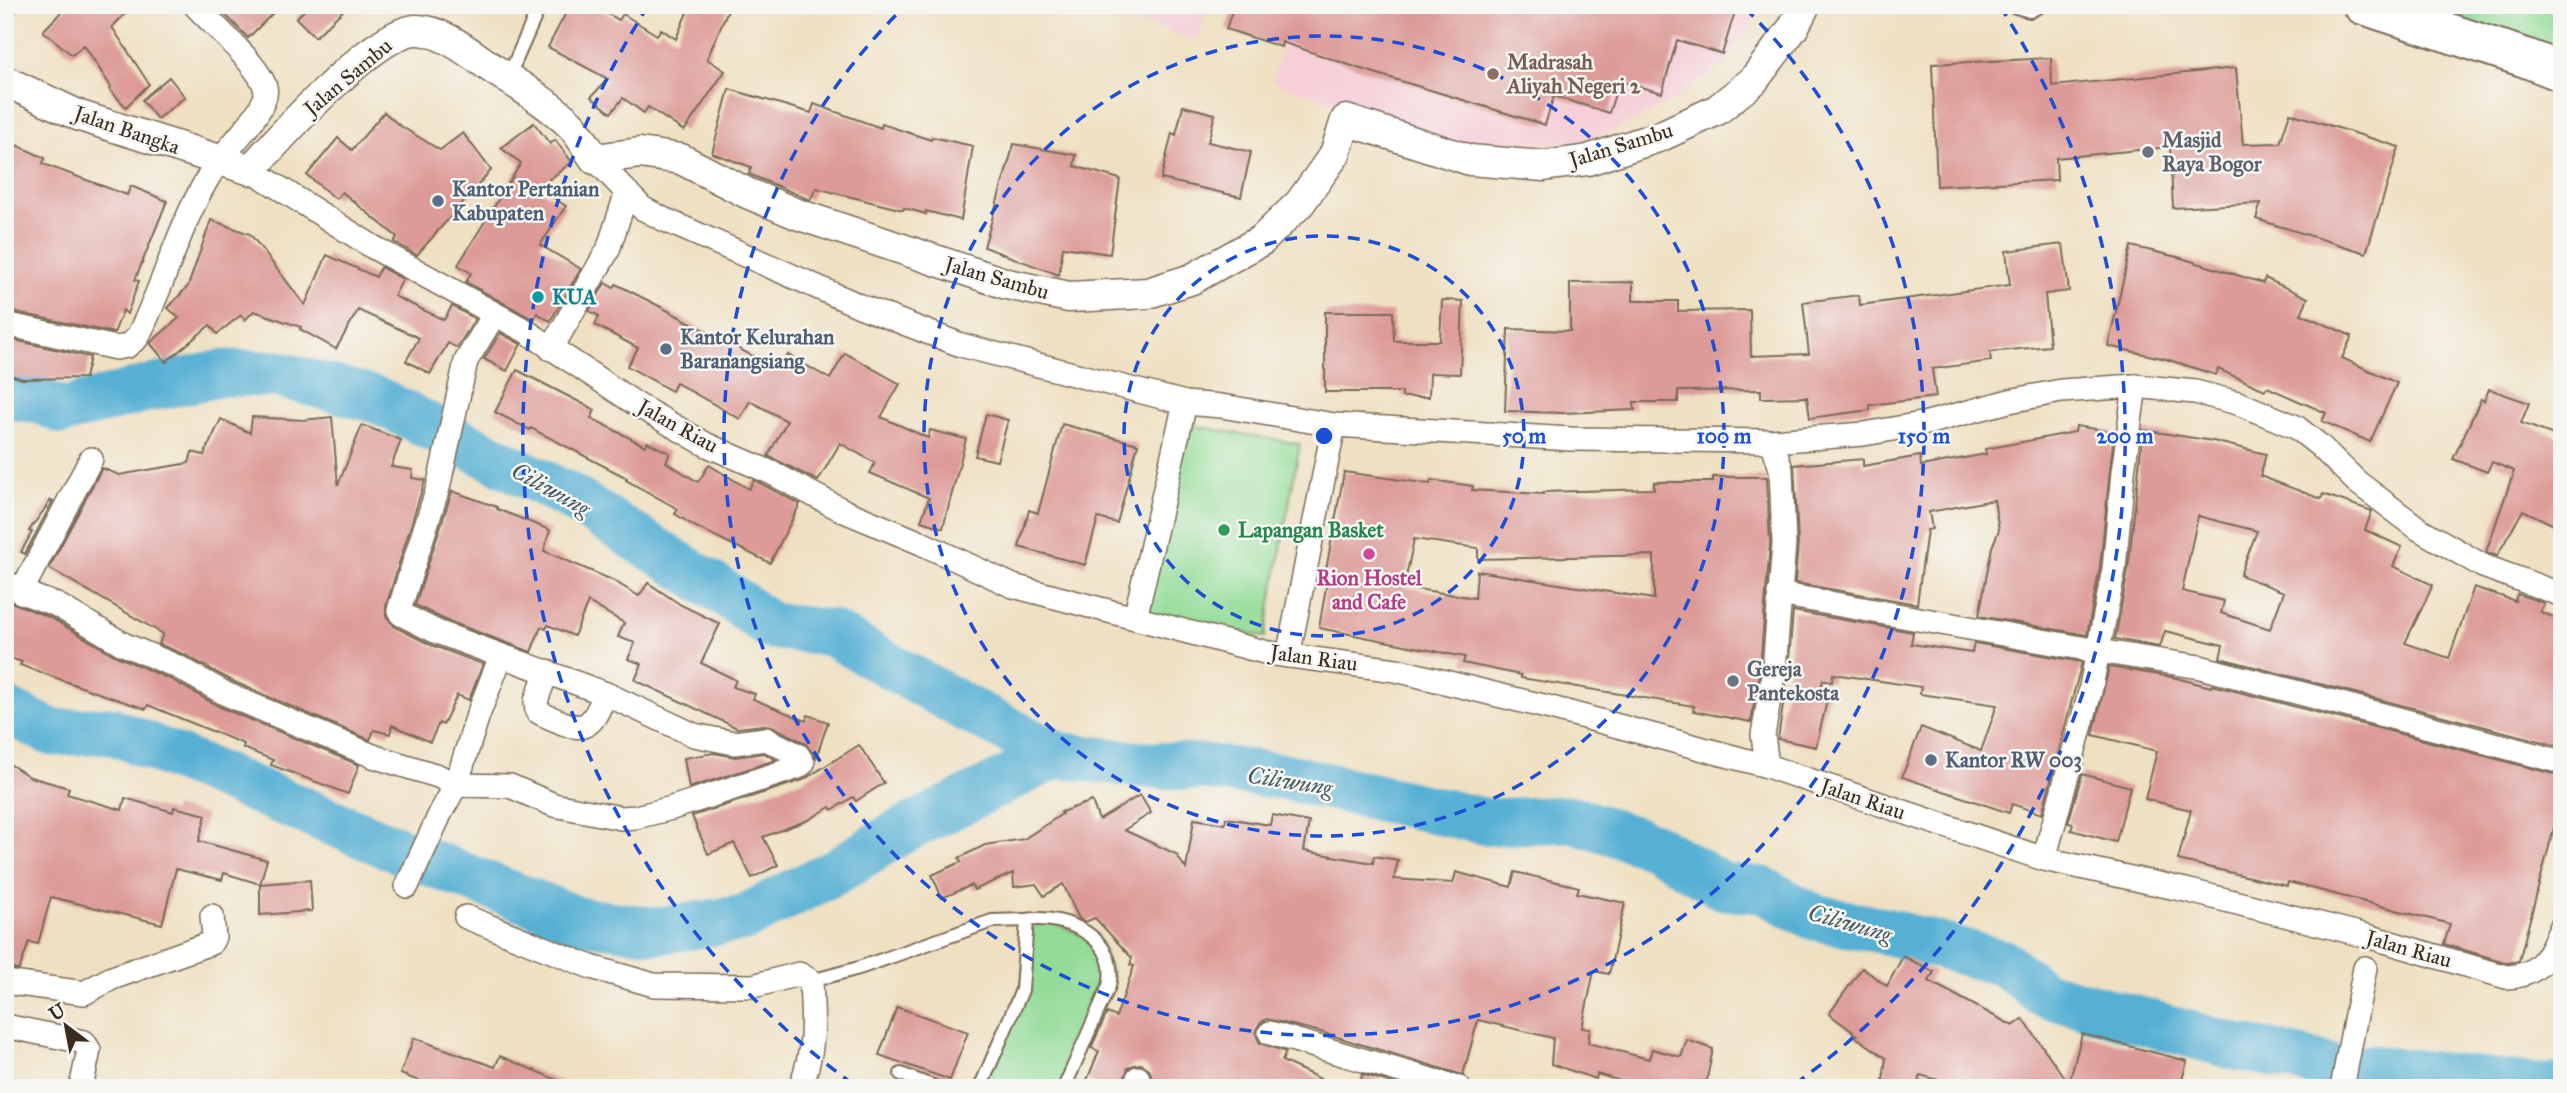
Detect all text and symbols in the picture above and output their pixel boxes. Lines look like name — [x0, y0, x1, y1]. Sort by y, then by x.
street label: Jalan Sambu — [297, 33, 397, 123]
place label: Madrasah Aliyah Negeri 2 — [1505, 49, 1641, 99]
marker: Madrasah Aliyah Negeri 2 — [1485, 66, 1501, 82]
street label: Jalan Bangka — [69, 99, 183, 160]
street label: Jalan Sambu — [1564, 117, 1676, 174]
place label: Masjid Raya Bogor — [2162, 127, 2263, 177]
marker: Masjid Raya Bogor — [2140, 144, 2156, 160]
place label: Kantor Pertanian Kabupaten — [452, 176, 600, 226]
marker: Kantor Pertanian Kabupaten — [430, 193, 446, 209]
street label: Jalan Sambu — [940, 250, 1052, 305]
place label: KUA — [552, 284, 597, 310]
marker: KUA — [530, 289, 546, 305]
place label: Kantor Kelurahan Baranangsiang — [680, 324, 835, 374]
marker: Kantor Kelurahan Baranangsiang — [658, 341, 674, 357]
street label: Jalan Riau — [632, 392, 723, 459]
text: 50 m — [1502, 423, 1546, 449]
text: 100 m — [1697, 423, 1752, 449]
text: 150 m — [1898, 423, 1950, 449]
text: 200 m — [2097, 423, 2154, 449]
centre of rings — [1312, 424, 1336, 448]
water label: Ciliwung — [507, 456, 596, 523]
place label: Lapangan Basket — [1238, 517, 1384, 543]
marker: Lapangan Basket — [1216, 522, 1232, 538]
marker: Rion Hostel and Cafe — [1361, 546, 1377, 562]
place label: Rion Hostel and Cafe — [1316, 565, 1423, 615]
street label: Jalan Riau — [1267, 639, 1359, 677]
place label: Gereja Pantekosta — [1747, 656, 1840, 706]
marker: Gereja Pantekosta — [1725, 673, 1741, 689]
place label: Kantor RW 003 — [1945, 747, 2082, 773]
marker: Kantor RW 003 — [1923, 752, 1939, 768]
water label: Ciliwung — [1246, 760, 1336, 802]
street label: Jalan Riau — [1815, 772, 1909, 826]
water label: Ciliwung — [1805, 898, 1896, 949]
street label: Jalan Riau — [2361, 924, 2455, 974]
north arrow — [32, 992, 102, 1062]
text: U — [45, 998, 71, 1026]

